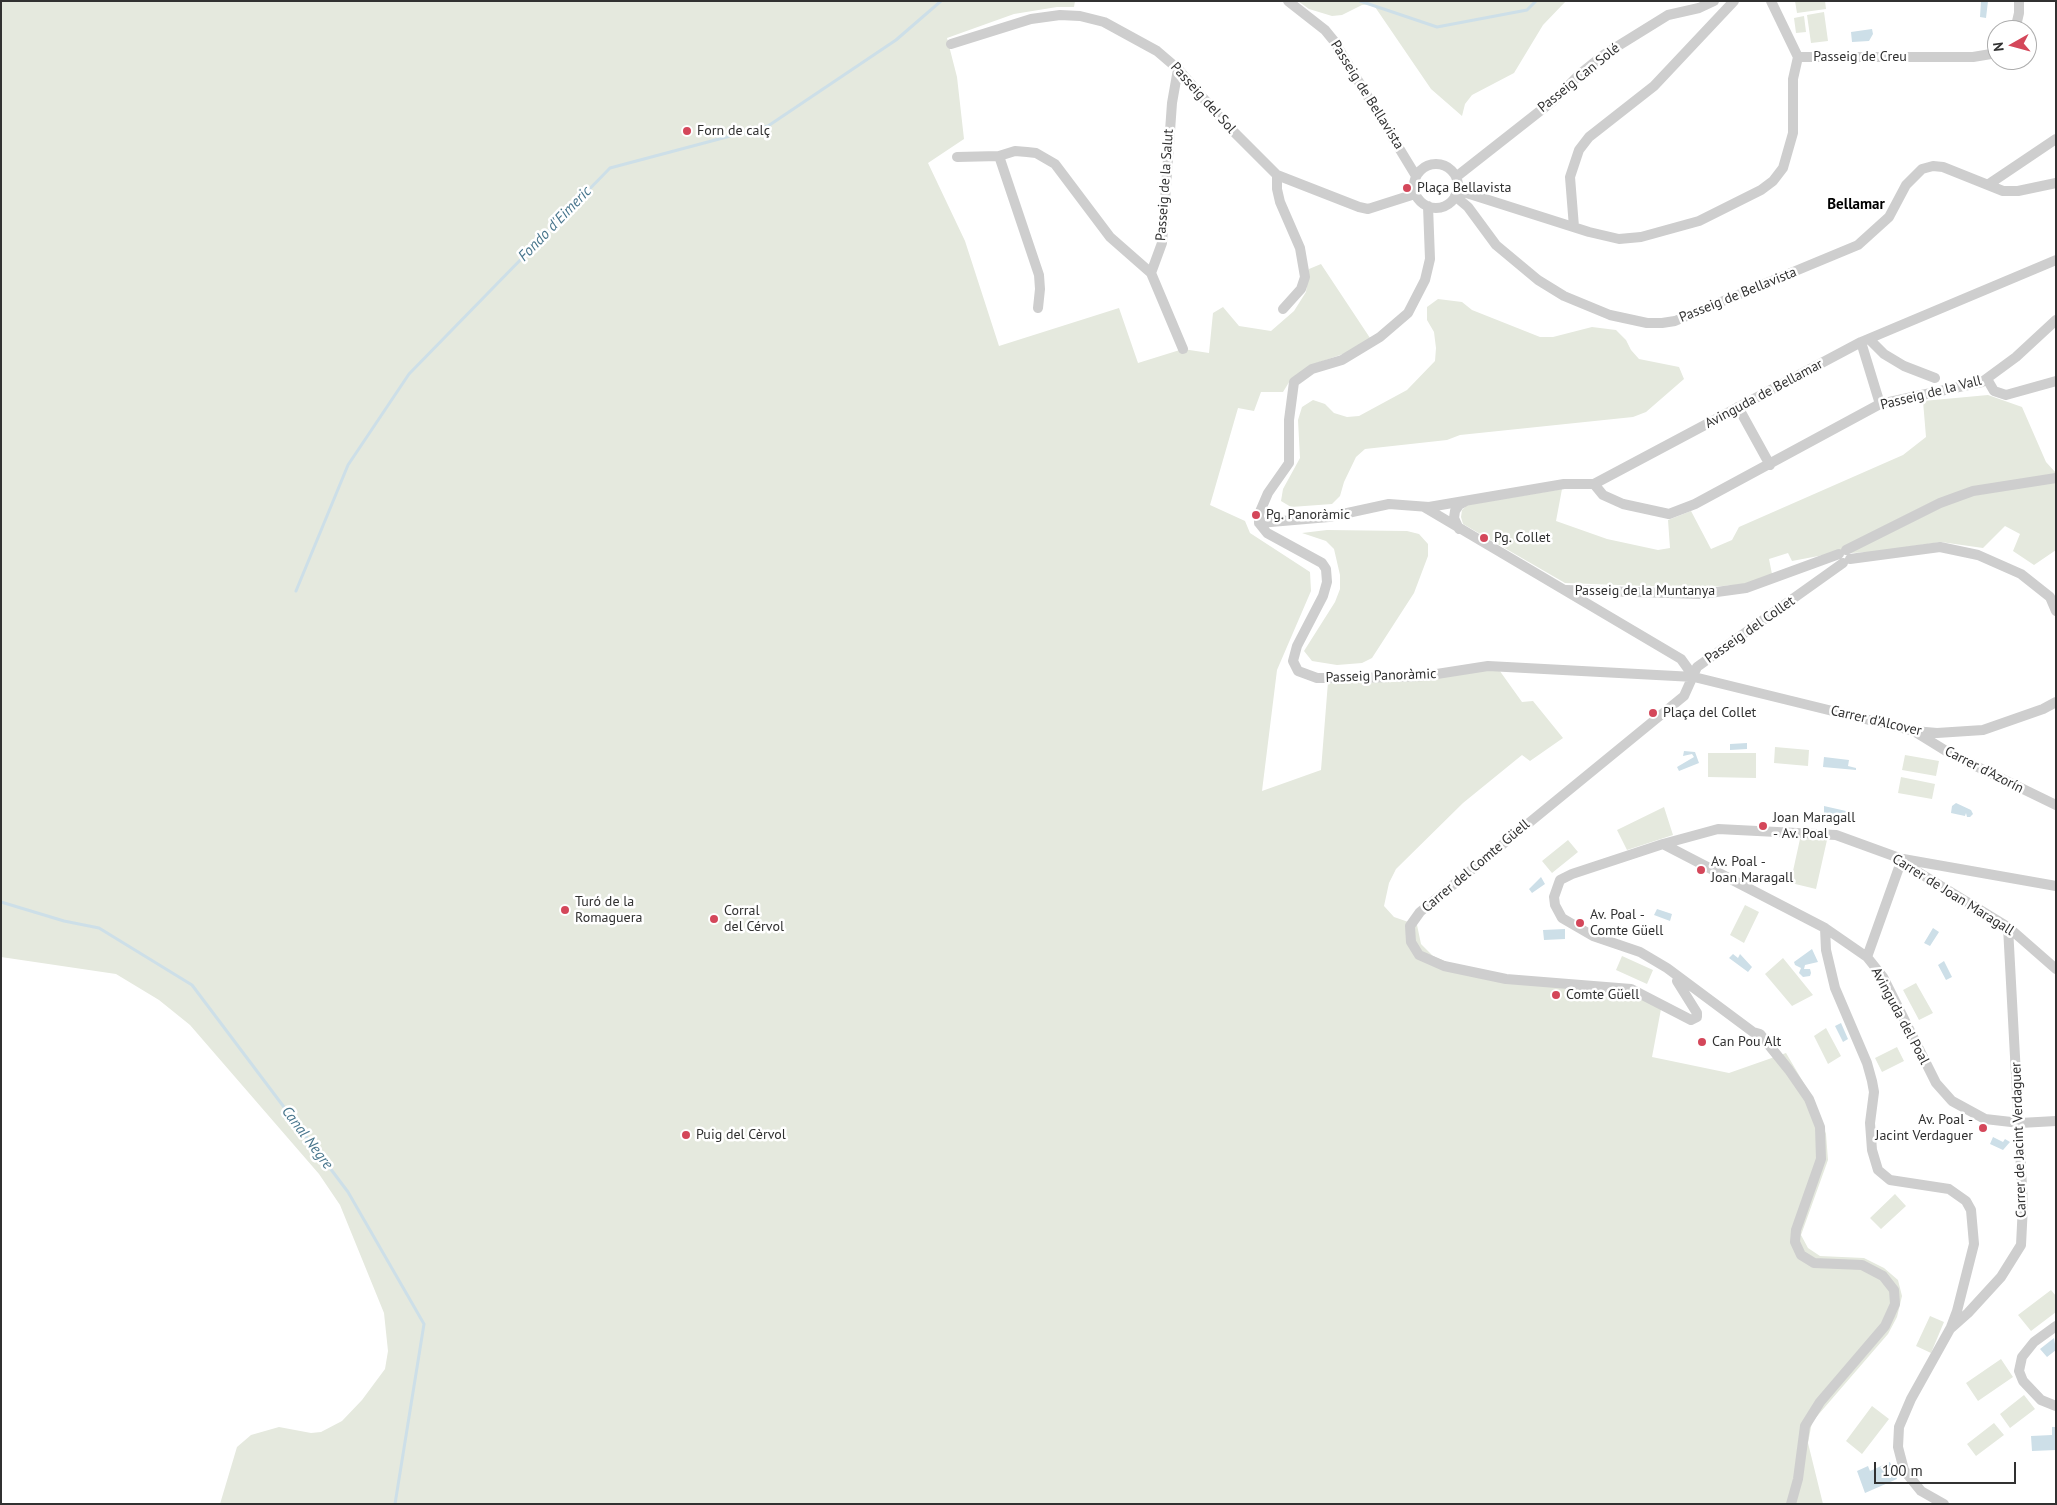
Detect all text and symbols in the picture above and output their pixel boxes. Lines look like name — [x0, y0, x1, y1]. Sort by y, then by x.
north arrow — [1987, 20, 2037, 70]
street label: Passeig de Bellavista — [1327, 38, 1407, 152]
street label: Passeig Can Solé — [1535, 40, 1623, 116]
text: N — [1989, 41, 2008, 52]
street label: Passeig de Creu — [1813, 49, 1907, 65]
street label: Passeig del Sol — [1167, 59, 1239, 137]
place label: Forn de calç — [697, 123, 770, 139]
marker: Forn de calç — [681, 125, 693, 137]
street label: Passeig de la Salut — [1153, 129, 1177, 241]
place label: Plaça Bellavista — [1417, 180, 1511, 196]
marker: Plaça Bellavista — [1401, 182, 1413, 194]
water label: Fondo d'Eimeric — [515, 183, 595, 265]
district label: Bellamar — [1827, 196, 1885, 214]
street label: Passeig de Bellavista — [1677, 264, 1799, 326]
street label: Avinguda de Bellamar — [1702, 356, 1826, 432]
street label: Passeig de la Vall — [1879, 372, 1983, 414]
place label: Pg. Panoràmic — [1266, 507, 1350, 523]
marker: Pg. Panoràmic — [1250, 509, 1262, 521]
place label: Pg. Collet — [1494, 530, 1551, 546]
marker: Pg. Collet — [1478, 532, 1490, 544]
street label: Passeig de la Muntanya — [1575, 583, 1715, 599]
street label: Passeig del Collet — [1702, 593, 1798, 667]
street label: Passeig Panoràmic — [1325, 666, 1437, 686]
street label: Carrer d'Alcover — [1829, 702, 1923, 740]
place label: Plaça del Collet — [1663, 705, 1756, 721]
marker: Plaça del Collet — [1647, 707, 1659, 719]
street label: Carrer d'Azorín — [1942, 743, 2026, 797]
place label: Joan Maragall - Av. Poal — [1773, 810, 1855, 842]
street label: Carrer del Comte Güell — [1419, 816, 1533, 916]
marker: Joan Maragall - Av. Poal — [1757, 820, 1769, 832]
street label: Carrer de Joan Maragall — [1889, 851, 2017, 939]
place label: Av. Poal - Joan Maragall — [1711, 854, 1793, 886]
marker: Av. Poal - Joan Maragall — [1695, 864, 1707, 876]
place label: Turó de la Romaguera — [575, 894, 642, 926]
place label: Corral del Cérvol — [724, 903, 784, 936]
marker: Turó de la Romaguera — [559, 904, 571, 916]
place label: Av. Poal - Comte Güell — [1590, 907, 1663, 940]
marker: Corral del Cérvol — [708, 913, 720, 925]
marker: Av. Poal - Comte Güell — [1574, 917, 1586, 929]
street label: Avinguda del Poal — [1867, 965, 1933, 1067]
place label: Comte Güell — [1566, 987, 1639, 1003]
marker: Comte Güell — [1550, 989, 1562, 1001]
place label: Can Pou Alt — [1712, 1034, 1781, 1050]
marker: Can Pou Alt — [1696, 1036, 1708, 1048]
street label: Carrer de Jacint Verdaguer — [2008, 1062, 2030, 1218]
water label: Canal Negre — [278, 1103, 336, 1173]
place label: Av. Poal - Jacint Verdaguer — [1875, 1112, 1973, 1144]
marker: Av. Poal - Jacint Verdaguer — [1977, 1122, 1989, 1134]
place label: Puig del Cèrvol — [696, 1127, 786, 1143]
marker: Puig del Cèrvol — [680, 1129, 692, 1141]
scale bar — [1877, 1452, 2020, 1484]
text: 100 m — [1882, 1461, 1923, 1480]

